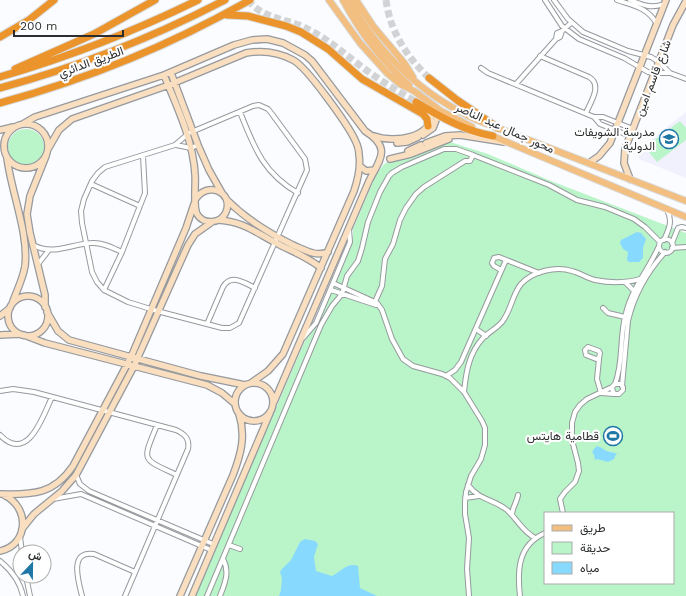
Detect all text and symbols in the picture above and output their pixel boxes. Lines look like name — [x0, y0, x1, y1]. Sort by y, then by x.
scale bar — [14, 12, 123, 38]
text: 200 m — [20, 19, 57, 33]
street label: شارع قاسم امين — [632, 38, 676, 119]
street label: الطريق الدائري — [57, 44, 126, 83]
street label: محور جمال عبد الناصر — [452, 99, 557, 157]
place label: مدرسة الشويفات الدولية — [574, 125, 655, 154]
school or university icon: مدرسة الشويفات الدولية — [658, 128, 680, 150]
sports icon: قطامية هايتس — [602, 425, 624, 447]
place label: قطامية هايتس — [527, 429, 599, 444]
legend — [544, 512, 674, 584]
text: طريق — [580, 521, 606, 536]
text: حديقة — [580, 541, 610, 555]
north arrow — [12, 544, 52, 584]
text: ش — [27, 547, 44, 564]
text: مياه — [580, 561, 599, 575]

